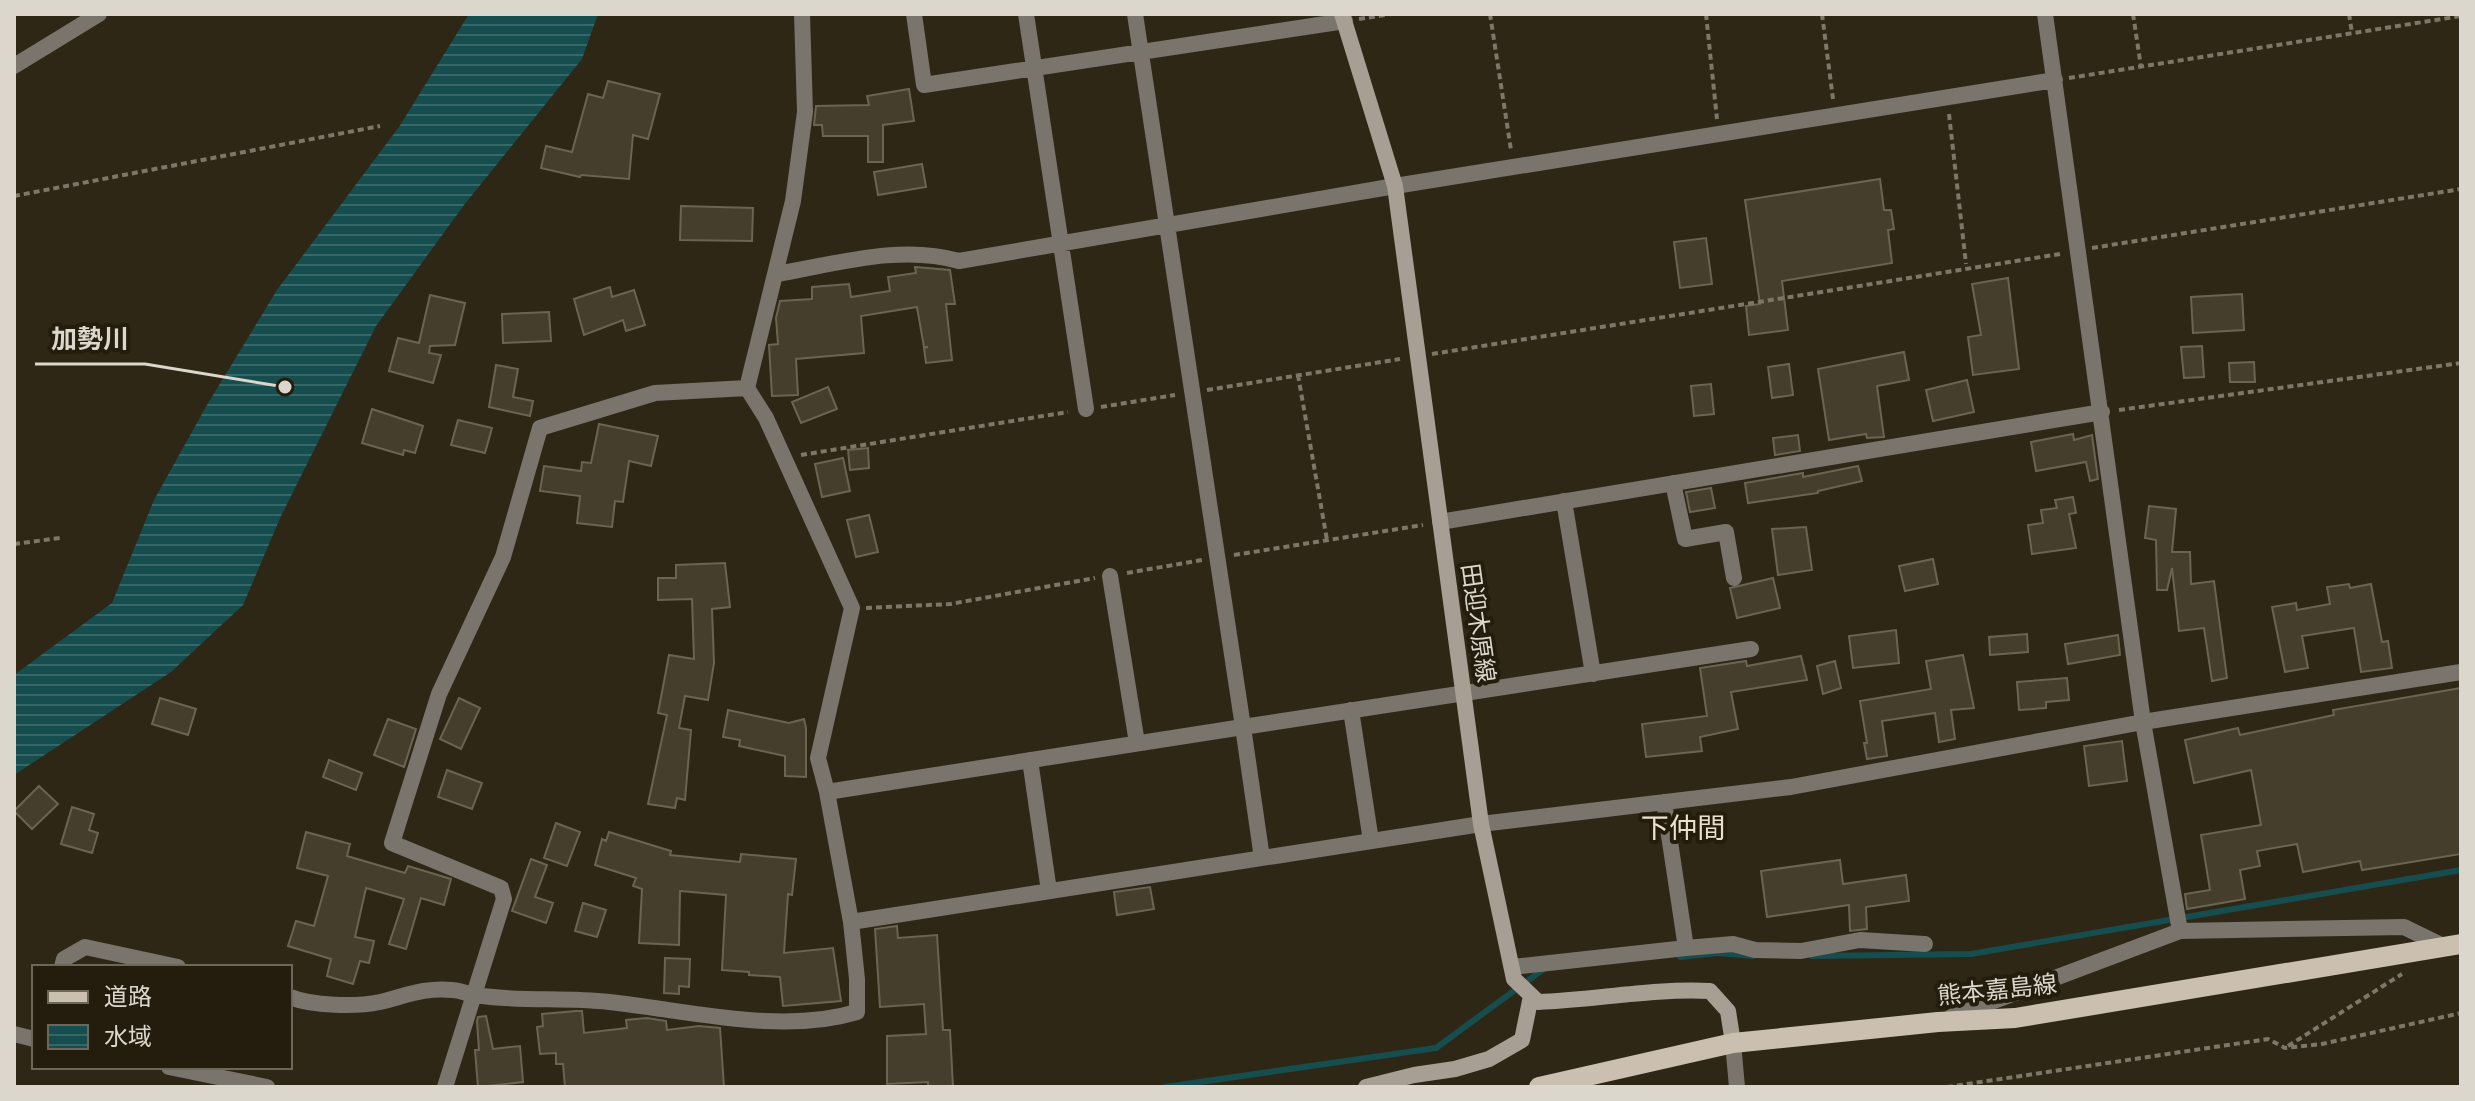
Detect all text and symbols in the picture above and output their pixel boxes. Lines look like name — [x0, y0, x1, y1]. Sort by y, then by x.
callout: 加勢川 — [35, 314, 145, 364]
text: 加勢川 — [51, 324, 129, 355]
street label: 田迎木原線 — [1456, 562, 1500, 684]
district label: 下仲間 — [1641, 812, 1725, 845]
legend — [32, 965, 292, 1069]
street label: 熊本嘉島線 — [1936, 970, 2058, 1010]
text: 道路 — [104, 983, 152, 1011]
text: 水域 — [104, 1023, 152, 1051]

